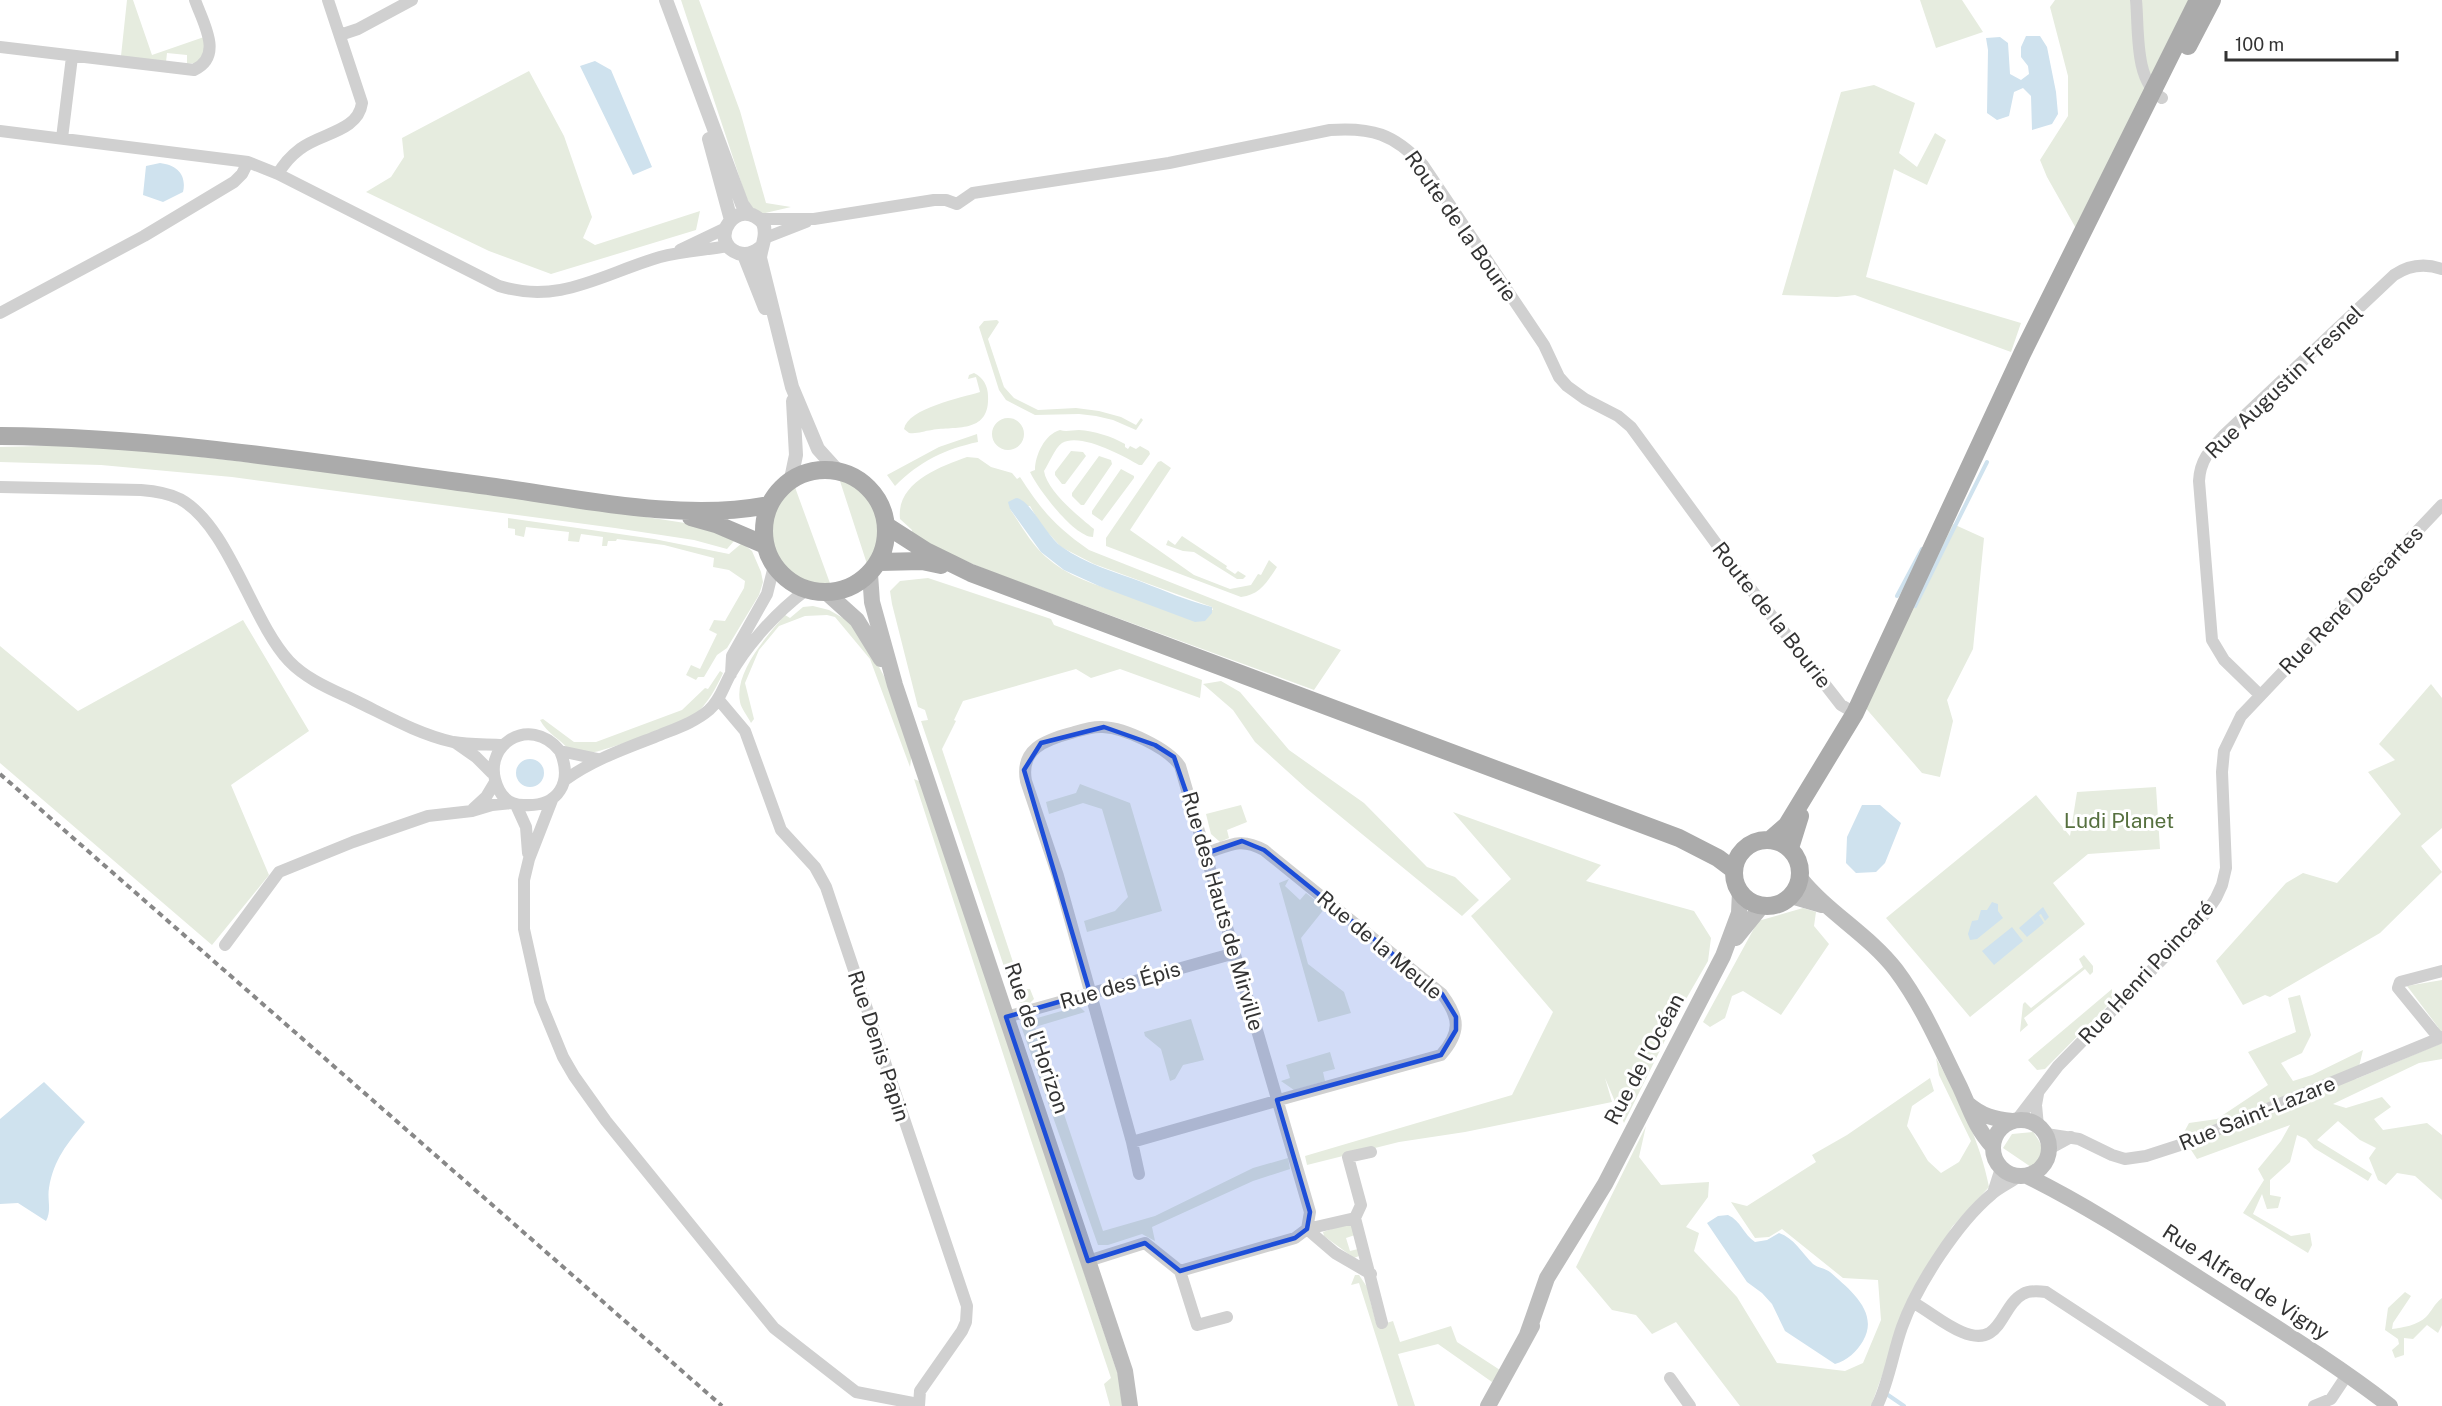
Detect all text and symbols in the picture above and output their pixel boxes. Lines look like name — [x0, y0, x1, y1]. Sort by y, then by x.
scale bar — [2226, 24, 2397, 62]
text: 100 m — [2235, 34, 2284, 55]
street label: Route de la Bourie — [1400, 146, 1522, 306]
street label: Rue Augustin Fresnel — [2200, 300, 2368, 464]
street label: Rue René Descartes — [2274, 521, 2428, 679]
street label: Route de la Bourie — [1707, 537, 1837, 693]
street label: Rue des Hauts de Mirville — [1177, 789, 1269, 1033]
park label: Ludi Planet — [2064, 808, 2174, 833]
street label: Rue de la Meule — [1312, 885, 1448, 1005]
street label: Rue Henri Poincaré — [2073, 895, 2219, 1049]
street label: Rue des Épis — [1057, 956, 1183, 1014]
street label: Rue de l'Horizon — [999, 959, 1075, 1117]
street label: Rue Denis Papin — [843, 967, 915, 1125]
street label: Rue de l'Océan — [1599, 989, 1689, 1129]
street label: Rue Saint-Lazare — [2175, 1070, 2339, 1156]
street label: Rue Alfred de Vigny — [2158, 1219, 2334, 1345]

